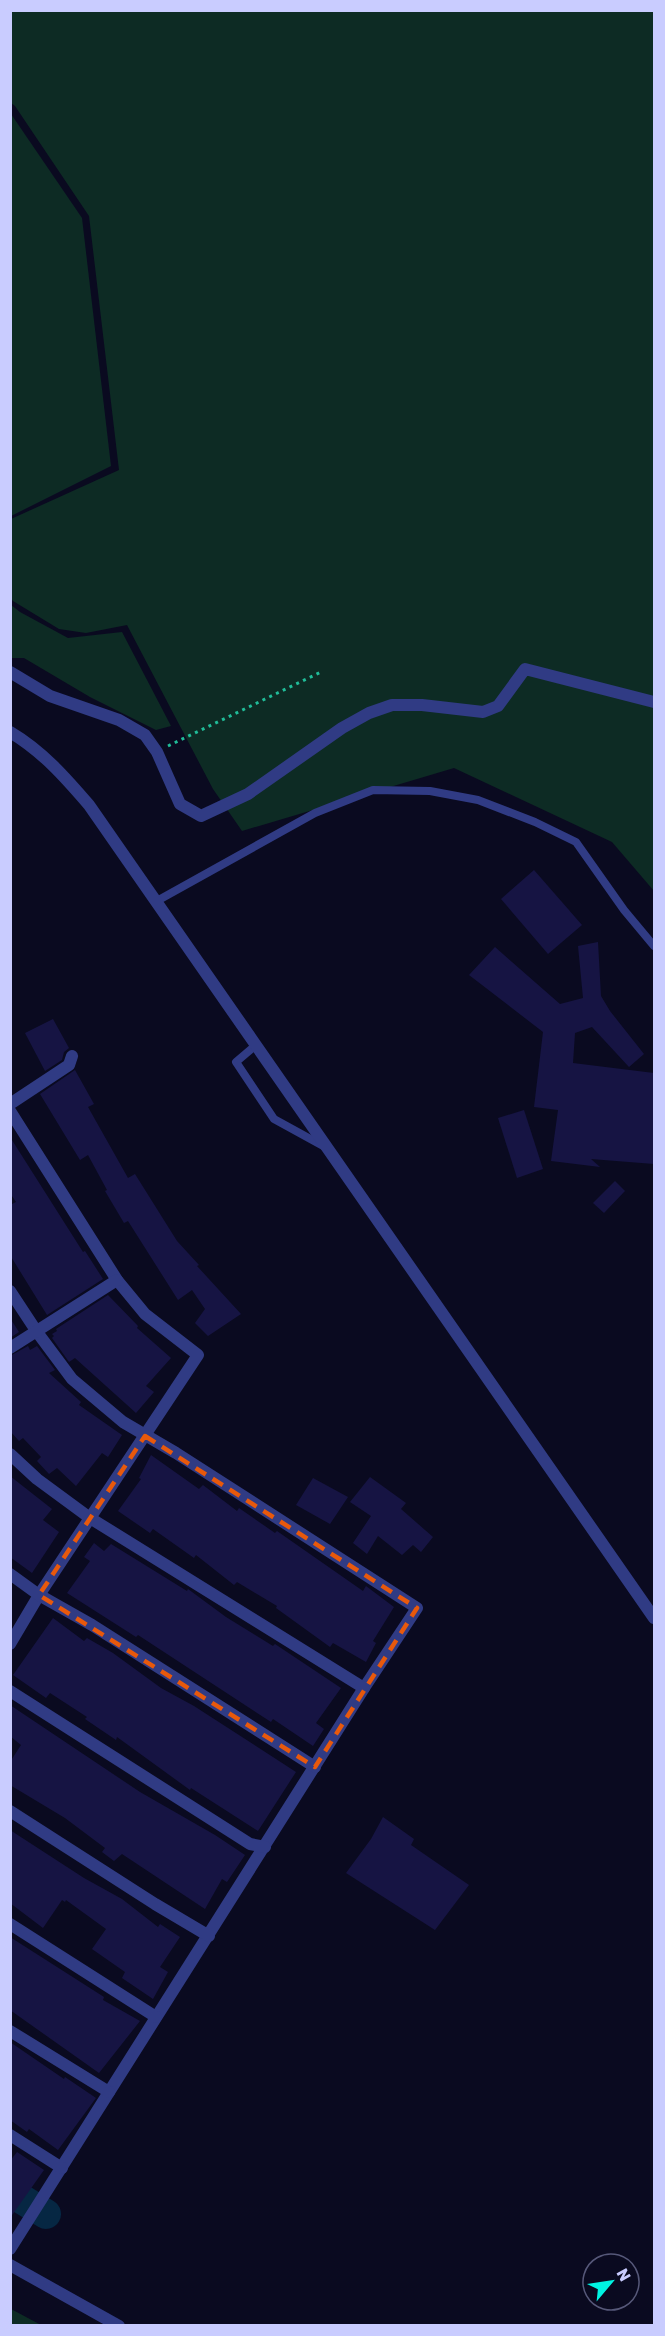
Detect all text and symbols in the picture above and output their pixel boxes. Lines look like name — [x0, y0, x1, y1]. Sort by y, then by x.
north arrow — [581, 2252, 641, 2312]
text: N — [613, 2265, 635, 2285]

